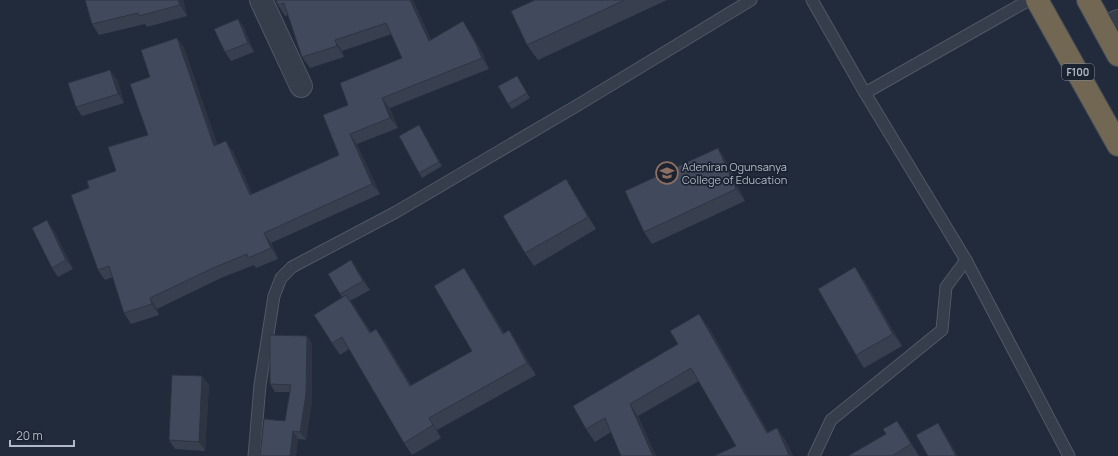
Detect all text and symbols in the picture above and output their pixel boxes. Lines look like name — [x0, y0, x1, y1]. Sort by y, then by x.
road number: F100 — [1062, 64, 1094, 80]
place label: Adeniran Ogunsanya College of Education — [682, 159, 787, 187]
school or university icon: Adeniran Ogunsanya College of Education — [654, 160, 680, 186]
scale bar — [10, 422, 74, 448]
text: 20 m — [16, 427, 43, 444]

